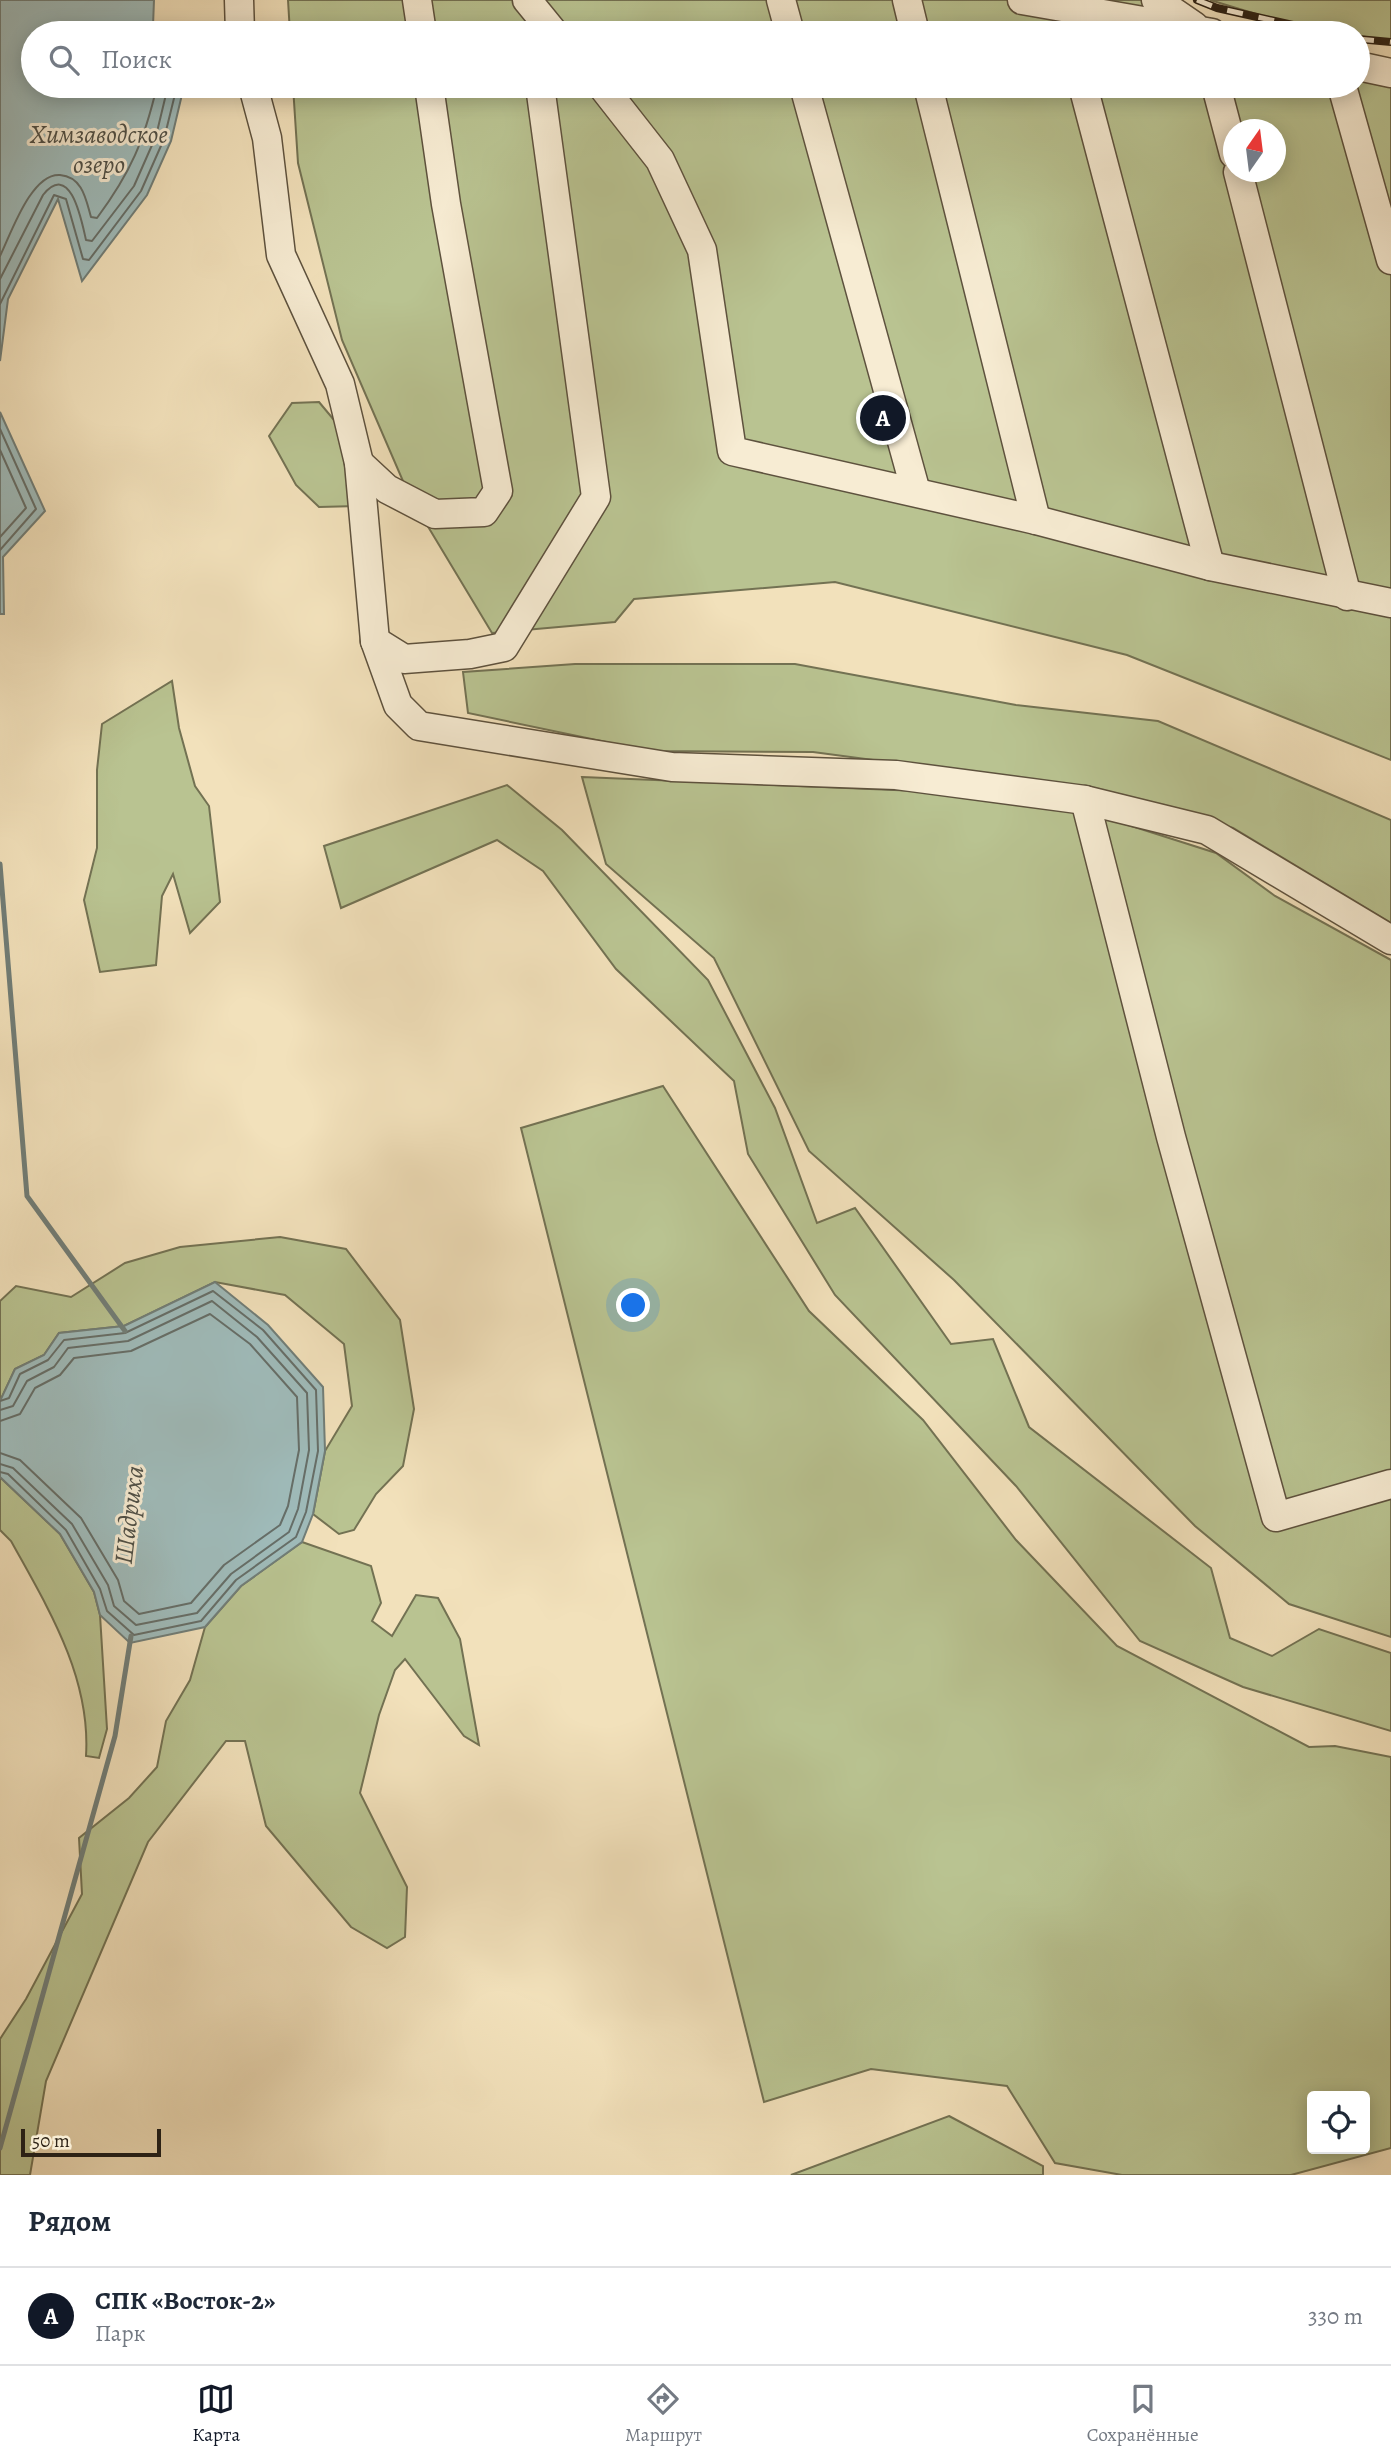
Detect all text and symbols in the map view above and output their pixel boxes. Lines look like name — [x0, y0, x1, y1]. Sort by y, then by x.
search box — [21, 21, 1370, 98]
icon: search — [45, 41, 83, 79]
text: Поиск — [101, 42, 172, 77]
water label: Химзаводское озеро — [29, 117, 168, 182]
north arrow — [1223, 119, 1286, 182]
pin: A — [860, 392, 906, 444]
your location — [616, 1288, 650, 1322]
water label: Шадриха — [106, 1464, 152, 1566]
map controls — [1307, 2091, 1370, 2154]
button: locate — [1307, 2091, 1370, 2154]
scale bar — [21, 2126, 161, 2158]
text: 50 m — [32, 2128, 70, 2154]
text: Рядом — [28, 2201, 111, 2241]
text: СПК «Восток-2» — [95, 2283, 275, 2318]
text: A — [44, 2301, 58, 2332]
text: 330 m — [1308, 2301, 1363, 2332]
text: Парк — [95, 2318, 146, 2349]
tab: Карта — [192, 2380, 240, 2448]
tab: Маршрут — [625, 2380, 702, 2448]
tab: Сохранённые — [1087, 2380, 1199, 2448]

